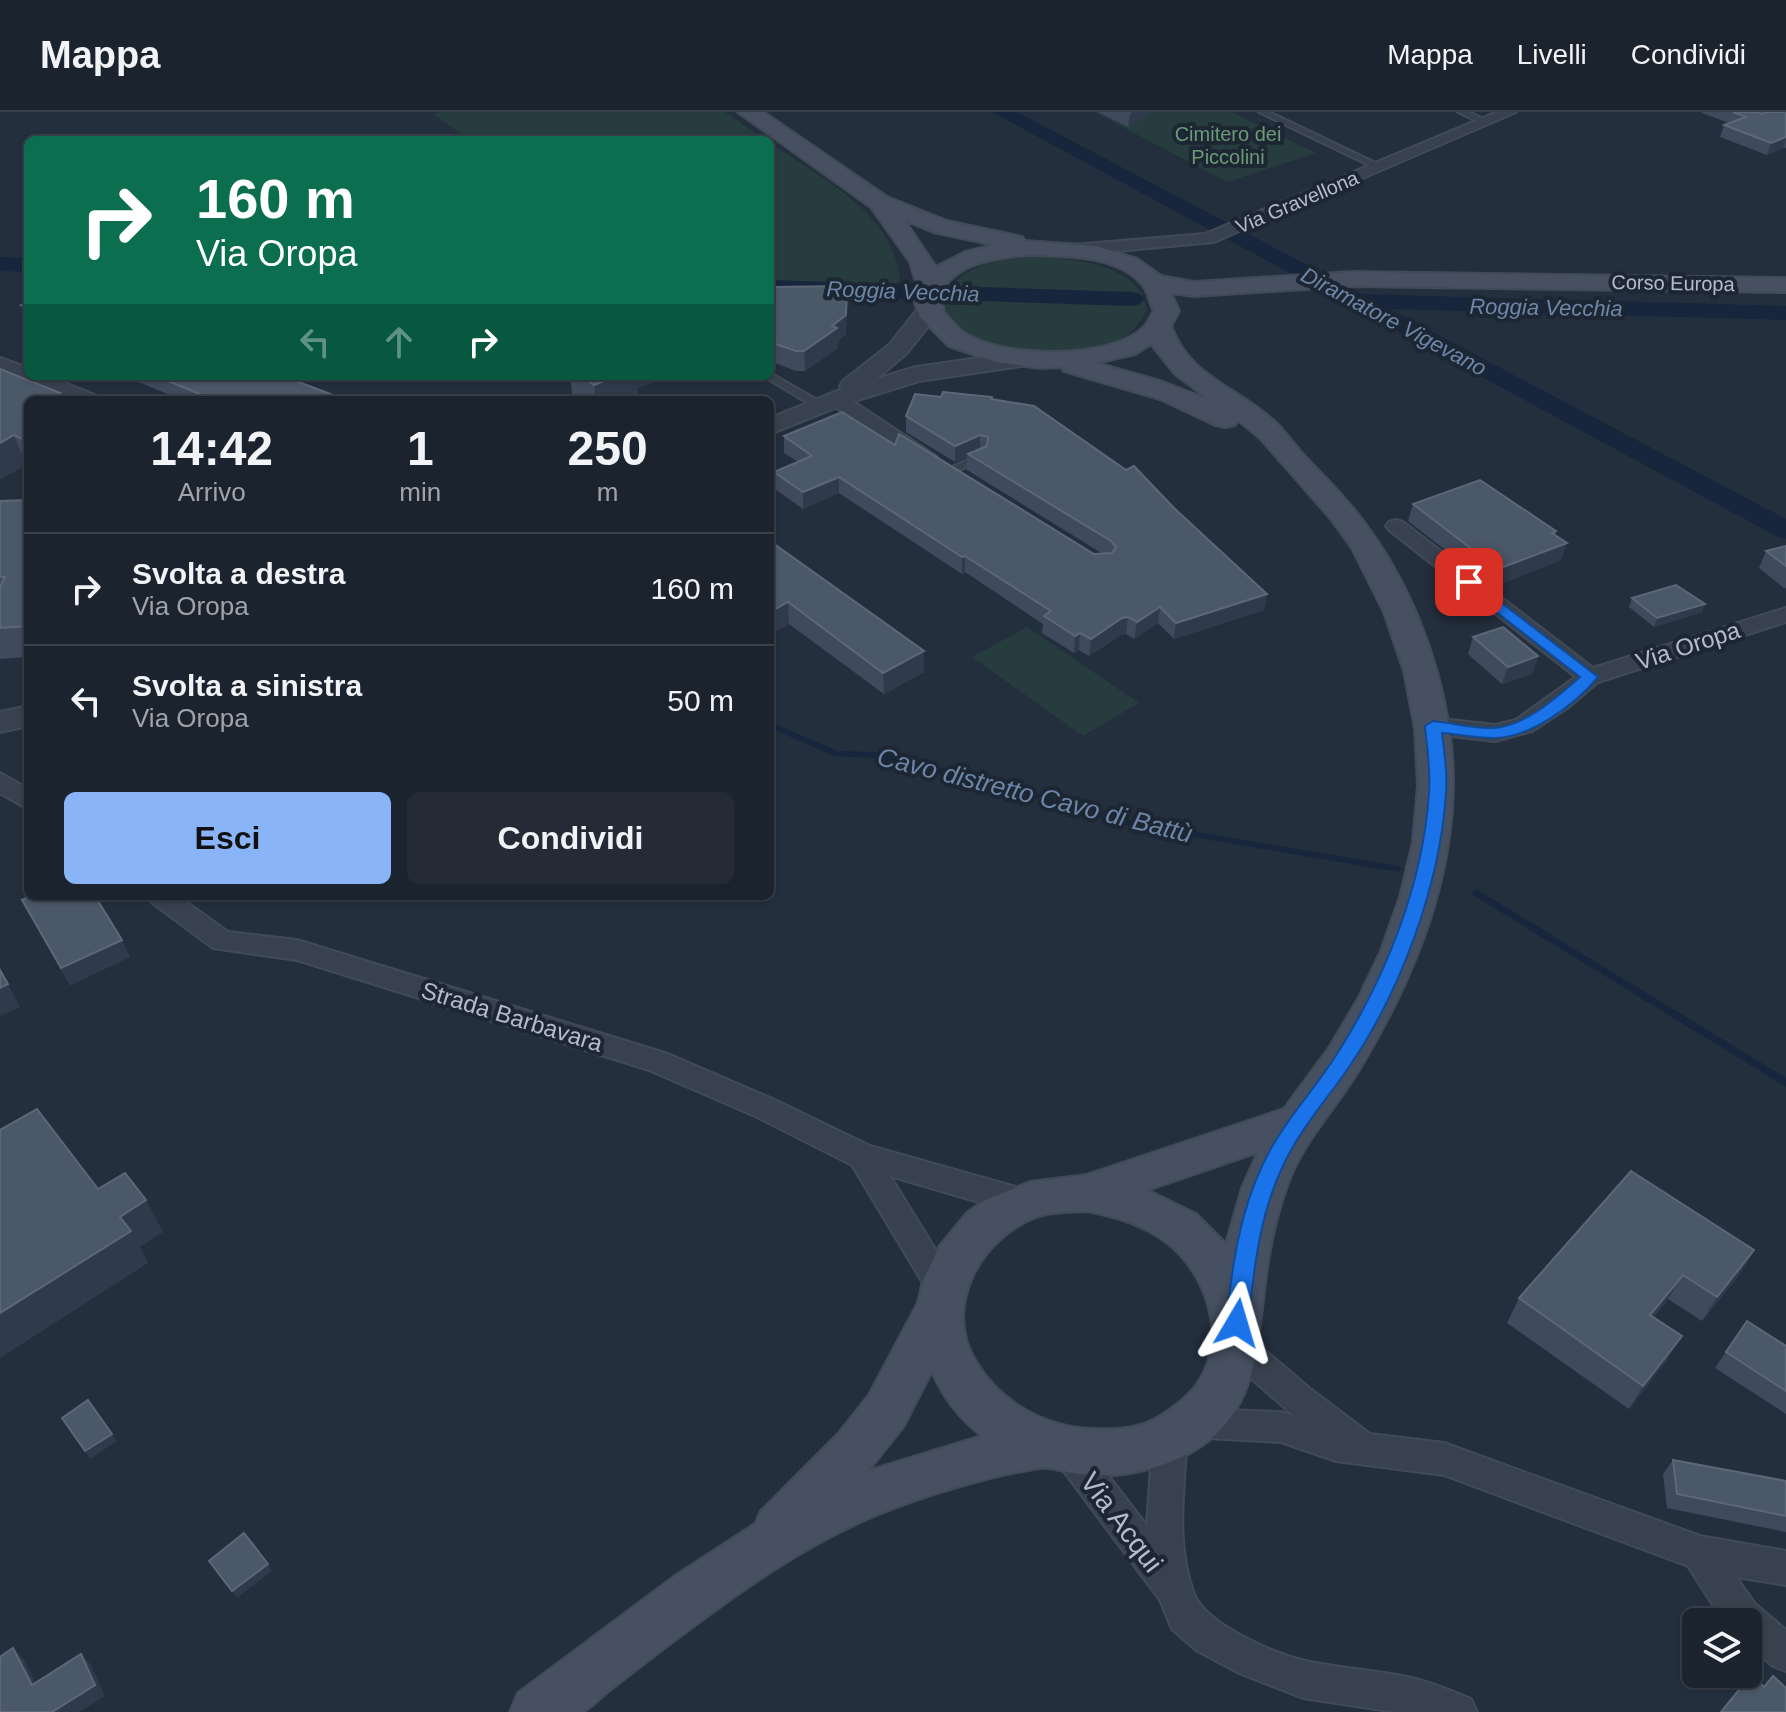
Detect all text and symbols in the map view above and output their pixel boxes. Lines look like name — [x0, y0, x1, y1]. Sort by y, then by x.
text: Mappa — [40, 34, 160, 76]
text: Mappa — [1387, 39, 1473, 70]
text: Livelli — [1517, 39, 1587, 70]
text: Condividi — [1631, 39, 1746, 70]
park label: Cimitero dei Piccolini — [1175, 123, 1281, 168]
street label: Via Gravellona — [1232, 166, 1362, 238]
text: 160 m — [196, 167, 355, 230]
icon: right — [64, 168, 168, 272]
text: Via Oropa — [196, 233, 357, 274]
water label: Diramatore Vigevano — [1297, 262, 1491, 381]
street label: Corso Europa — [1611, 271, 1736, 295]
water label: Roggia Vecchia — [826, 276, 980, 307]
water label: Roggia Vecchia — [1469, 294, 1623, 321]
icon: left — [293, 320, 337, 364]
icon: ahead — [377, 320, 421, 364]
icon: right — [461, 320, 505, 364]
text: 14:42 — [150, 422, 273, 475]
text: 1 — [407, 422, 434, 475]
text: 250 — [568, 422, 648, 475]
text: Arrivo — [178, 477, 246, 507]
text: min — [399, 477, 441, 507]
text: m — [597, 477, 618, 507]
pin — [1435, 548, 1503, 616]
text: Svolta a destra — [132, 557, 345, 590]
icon: arrive — [1447, 560, 1491, 604]
icon: right — [64, 567, 108, 611]
text: 160 m — [651, 572, 734, 605]
text: Via Oropa — [132, 591, 249, 621]
street label: Via Oropa — [1632, 616, 1744, 675]
text: Svolta a sinistra — [132, 669, 362, 702]
icon: left — [64, 679, 108, 723]
text: 50 m — [667, 684, 734, 717]
text: Via Oropa — [132, 703, 249, 733]
water label: Cavo distretto Cavo di Battù — [874, 741, 1196, 849]
button: Esci — [64, 792, 391, 884]
button: Condividi — [407, 792, 734, 884]
street label: Strada Barbavara — [418, 976, 607, 1057]
position arrow — [1195, 1281, 1279, 1365]
street label: Via Acqui — [1074, 1467, 1169, 1578]
map controls — [1682, 1608, 1762, 1688]
button: layers — [1682, 1608, 1762, 1688]

